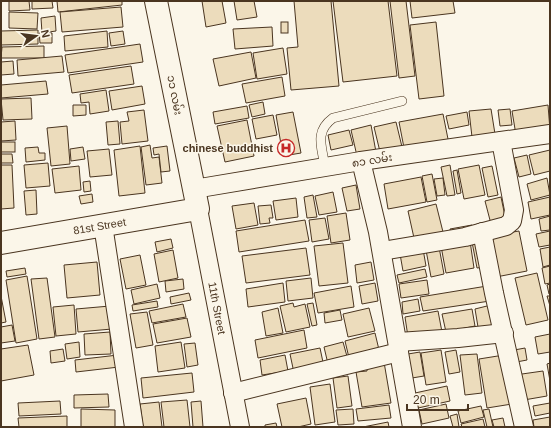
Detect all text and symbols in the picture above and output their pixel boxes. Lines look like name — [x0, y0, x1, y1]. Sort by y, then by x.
north arrow — [16, 16, 56, 56]
text: N — [39, 28, 52, 39]
street label: ၁၁ လမ်း — [165, 74, 186, 116]
hospital icon: chinese buddhist — [276, 138, 296, 158]
place label: chinese buddhist — [183, 142, 273, 154]
street label: ၈၁ လမ်း — [351, 150, 393, 169]
street label: 81st Street — [72, 216, 127, 236]
street label: 11th Street — [206, 281, 228, 335]
scale bar — [407, 386, 468, 412]
text: 20 m — [413, 393, 440, 407]

